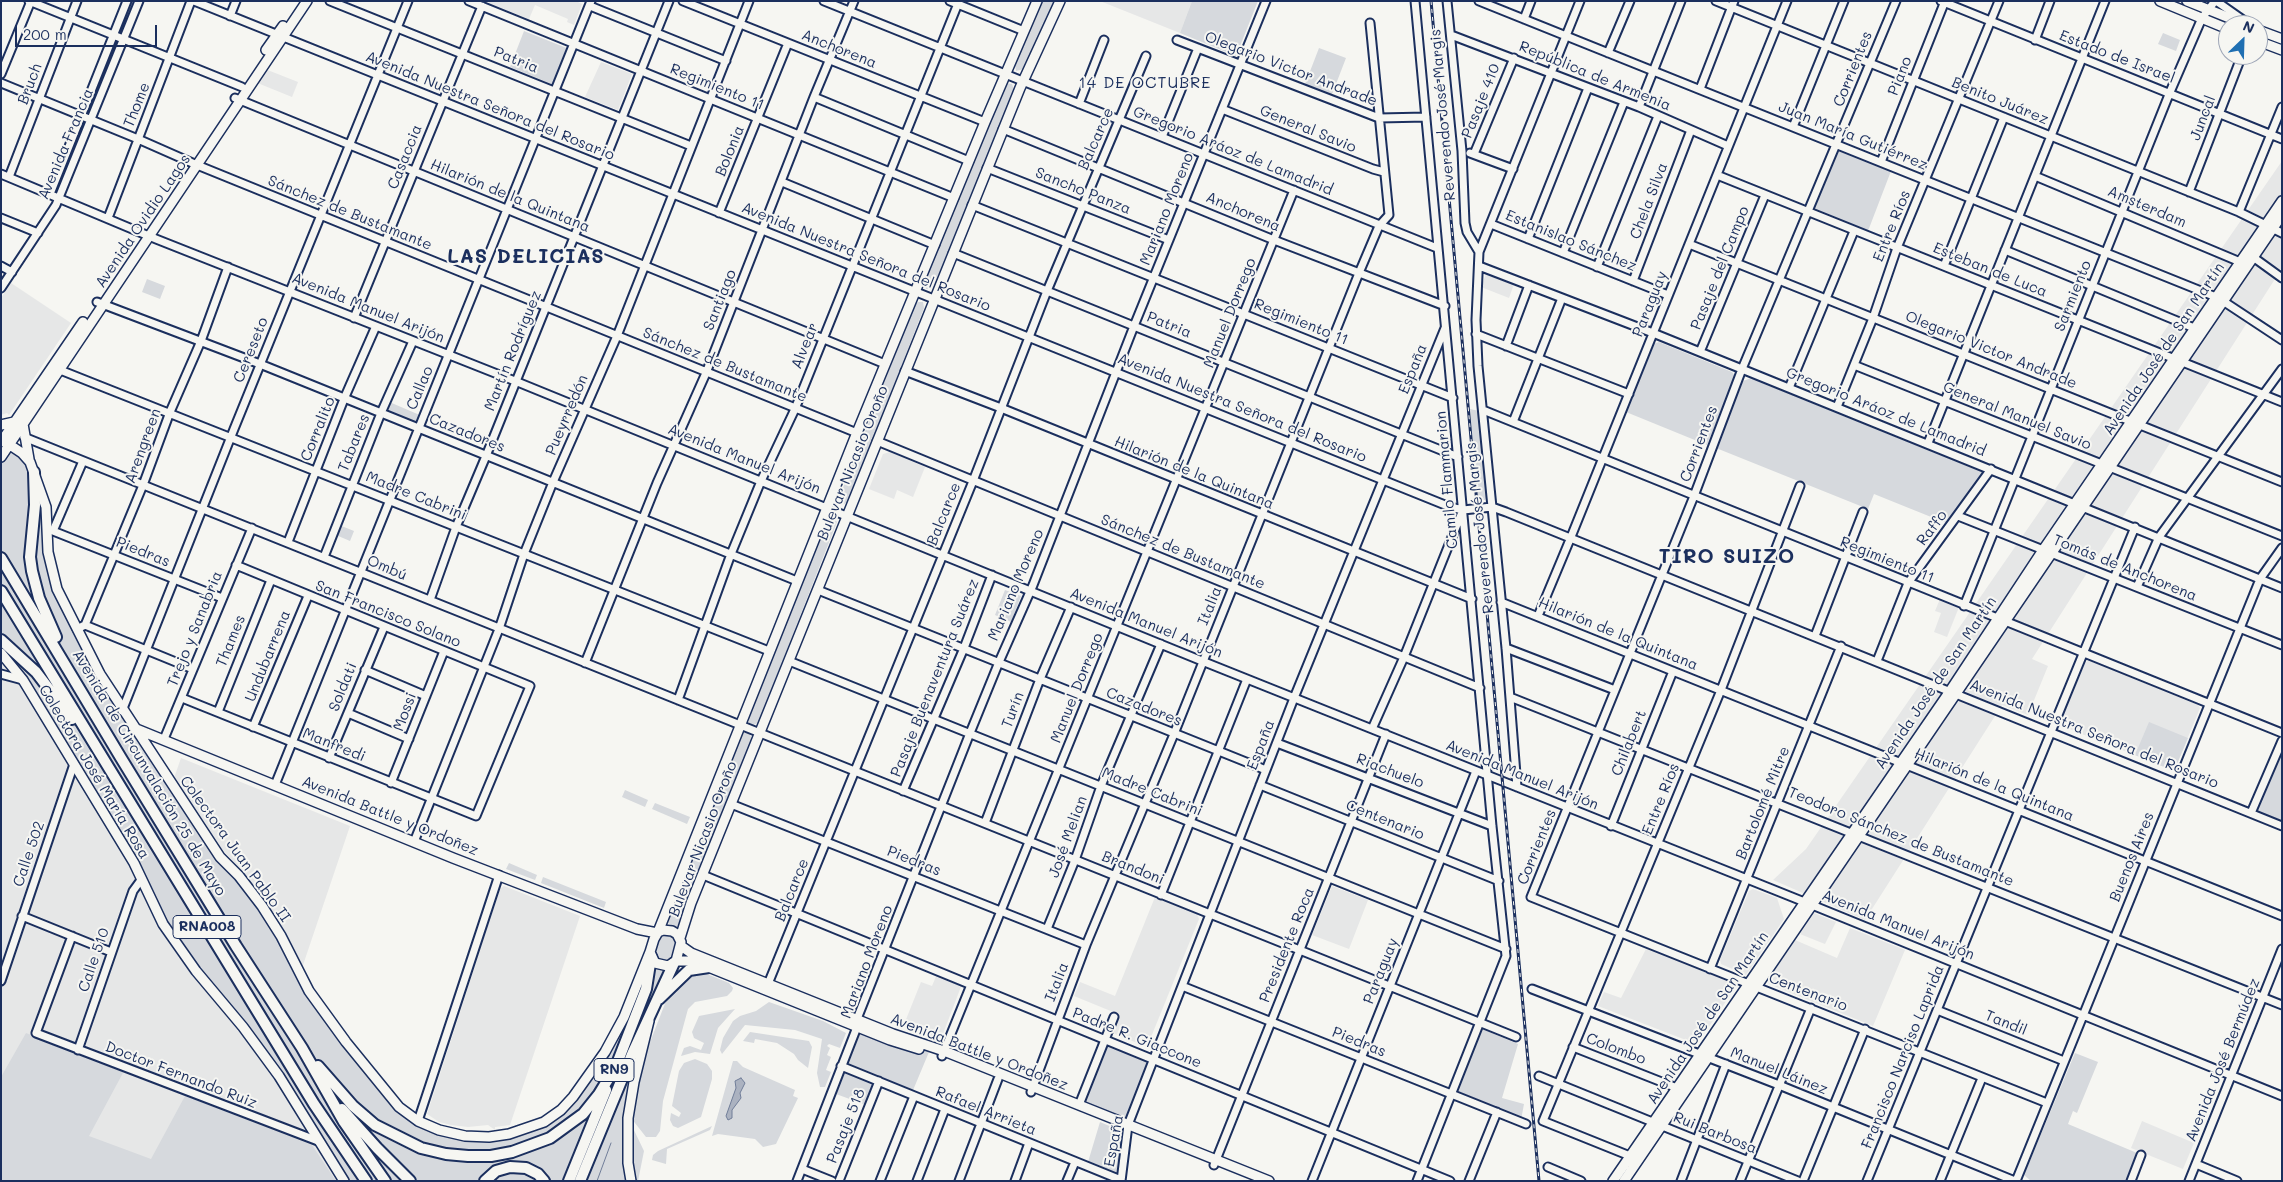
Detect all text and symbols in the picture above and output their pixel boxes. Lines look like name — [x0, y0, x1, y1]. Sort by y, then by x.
scale bar — [18, 15, 160, 47]
north arrow — [2218, 15, 2268, 65]
text: N — [2240, 16, 2258, 38]
text: 200 m — [23, 24, 67, 44]
street label: Anchorena — [799, 26, 879, 72]
street label: Estado de Israel — [2057, 27, 2177, 87]
street label: Olegario Victor Andrade — [1202, 28, 1380, 110]
street label: Reverendo José Margis — [1427, 28, 1459, 202]
street label: Corrientes — [1830, 29, 1876, 109]
street label: República de Armenia — [1516, 37, 1674, 115]
street label: Patria — [491, 43, 541, 77]
street label: Avenida Nuestra Señora del Rosario — [363, 48, 617, 164]
street label: Piano — [1884, 54, 1916, 98]
street label: Regimiento 11 — [667, 60, 767, 114]
street label: Bruch — [14, 61, 46, 107]
street label: Pasaje 410 — [1458, 61, 1504, 141]
district label: 14 DE OCTUBRE — [1077, 73, 1213, 93]
street label: Benito Juárez — [1949, 73, 2051, 129]
street label: Thome — [120, 80, 154, 130]
street label: Avenida Francia — [34, 86, 98, 202]
street label: Juncal — [2186, 93, 2220, 143]
street label: Juan María Gutiérrez — [1776, 98, 1930, 174]
street label: General Savio — [1257, 101, 1359, 157]
street label: Gregorio Aráoz de Lamadrid — [1130, 103, 1336, 199]
street label: Balcarce — [1074, 105, 1118, 173]
street label: Casaccia — [384, 122, 426, 192]
street label: Bolonia — [712, 123, 748, 179]
street label: Mariano Moreno — [1136, 150, 1198, 268]
street label: Avenida Ovidio Lagos — [92, 151, 194, 291]
street label: Hilarión de la Quintana — [428, 156, 592, 236]
street label: Chela Silva — [1626, 160, 1672, 242]
street label: Sancho Panza — [1033, 164, 1133, 218]
street label: Sánchez de Bustamante — [265, 172, 435, 254]
street label: Amsterdam — [2105, 182, 2189, 232]
street label: Anchorena — [1203, 188, 1283, 236]
street label: Entre Ríos — [1869, 188, 1915, 264]
street label: Avenida Nuestra Señora del Rosario — [739, 199, 993, 315]
street label: Pasaje del Campo — [1687, 204, 1753, 332]
street label: Estanislao Sánchez — [1503, 206, 1639, 276]
street label: Esteban de Luca — [1930, 239, 2050, 301]
district label: LAS DELICIAS — [446, 245, 606, 269]
street label: Manuel Dorrego — [1200, 255, 1260, 371]
street label: Sarmiento — [2051, 258, 2095, 334]
street label: Avenida José de San Martín — [2099, 259, 2229, 439]
street label: Santiago — [700, 267, 740, 333]
street label: Paraguay — [1629, 268, 1671, 340]
street label: Avenida Manuel Arijón — [289, 269, 447, 347]
street label: Martín Rodríguez — [481, 288, 545, 414]
street label: Regimiento 11 — [1251, 295, 1351, 349]
street label: Olegario Victor Andrade — [1903, 307, 2079, 393]
street label: Patria — [1144, 308, 1194, 342]
street label: Cereseto — [230, 315, 272, 385]
street label: Alvear — [788, 320, 822, 372]
street label: Sánchez de Bustamante — [640, 324, 810, 406]
street label: España — [1395, 341, 1431, 397]
street label: Avenida Nuestra Señora del Rosario — [1115, 350, 1369, 466]
street label: Callao — [403, 363, 437, 413]
street label: Gregorio Aráoz de Lamadrid — [1783, 364, 1989, 460]
street label: Pueyrredón — [542, 372, 592, 458]
street label: General Manuel Savio — [1940, 378, 2094, 454]
street label: Bulevar Nicasio Oroño — [814, 383, 892, 543]
street label: Corralito — [297, 394, 339, 464]
street label: Corrientes — [1676, 403, 1722, 485]
street label: Arengreen — [121, 406, 165, 486]
street label: Cazadores — [426, 410, 508, 456]
street label: Camilo Flammarion — [1432, 410, 1462, 550]
street label: Tabares — [334, 411, 374, 475]
street label: Avenida Manuel Arijón — [665, 420, 823, 498]
street label: Hilarión de la Quintana — [1112, 433, 1276, 513]
street label: Reverendo José Margis — [1462, 441, 1498, 615]
street label: Madre Cabrini — [363, 468, 469, 524]
street label: Balcarce — [923, 480, 965, 548]
street label: Raffo — [1913, 507, 1951, 549]
street label: Sánchez de Bustamante — [1098, 511, 1268, 593]
street label: Mariano Moreno — [984, 526, 1048, 644]
street label: Tomás de Anchorena — [2050, 531, 2200, 605]
street label: Piedras — [113, 533, 173, 571]
street label: Regimiento 11 — [1837, 533, 1937, 587]
district label: TIRO SUIZO — [1657, 545, 1797, 569]
street label: Ombú — [364, 552, 410, 584]
street label: Trejo y Sanabria — [164, 569, 226, 689]
street label: Pasaje Buenaventura Suárez — [887, 576, 983, 780]
street label: San Francisco Solano — [313, 577, 463, 651]
street label: Avenida Manuel Arijón — [1067, 584, 1225, 662]
street label: Italia — [1194, 584, 1226, 628]
street label: Avenida José de San Martín — [1871, 593, 2001, 773]
street label: Hilarión de la Quintana — [1536, 594, 1700, 674]
street label: Undubarrena — [242, 608, 294, 704]
street label: Thames — [212, 612, 250, 670]
street label: Manuel Dorrego — [1047, 630, 1107, 746]
street label: Avenida de Circunvalación 25 de Mayo — [68, 647, 230, 899]
street label: Soldati — [325, 660, 361, 714]
street label: Avenida Nuestra Señora del Rosario — [1967, 676, 2221, 792]
street label: Colectora José María Rosa — [35, 682, 153, 862]
street label: Cazadores — [1103, 684, 1185, 730]
street label: Turín — [998, 689, 1028, 731]
street label: Mossi — [389, 690, 421, 734]
street label: Chilabert — [1608, 707, 1650, 779]
street label: España — [1243, 717, 1279, 773]
street label: Manfredi — [300, 724, 368, 766]
street label: Avenida Manuel Arijón — [1443, 736, 1601, 814]
street label: Bartolomé Mitre — [1732, 744, 1794, 862]
street label: Hilarión de la Quintana — [1912, 745, 2076, 825]
street label: Riachuelo — [1354, 750, 1426, 792]
street label: Bulevar Nicasio Oroño — [665, 759, 741, 919]
street label: Entre Ríos — [1638, 761, 1684, 837]
street label: Madre Cabrini — [1099, 764, 1205, 820]
street label: Colectora Juan Pablo II — [176, 772, 294, 926]
street label: Avenida Battle y Ordoñez — [299, 772, 481, 860]
street label: Teodoro Sánchez de Bustamante — [1786, 783, 2016, 891]
street label: José Melian — [1045, 794, 1091, 880]
street label: Centenario — [1343, 796, 1427, 844]
street label: Corrientes — [1514, 807, 1560, 887]
street label: Buenos Aires — [2106, 810, 2158, 904]
street label: Calle 502 — [9, 819, 49, 889]
street label: Piedras — [884, 842, 944, 880]
street label: Brandoni — [1099, 847, 1167, 889]
street label: Balcarce — [771, 856, 813, 924]
street label: Presidente Roca — [1256, 885, 1318, 1005]
street label: Avenida Manuel Arijón — [1819, 886, 1977, 964]
street label: Mariano Moreno — [837, 903, 897, 1021]
road number: RNA008 — [173, 916, 241, 939]
street label: Calle 510 — [75, 926, 113, 994]
street label: Avenida José de San Martín — [1643, 928, 1773, 1108]
street label: Paraguay — [1360, 935, 1402, 1007]
street label: Italia — [1041, 960, 1073, 1004]
street label: Francisco Narciso Laprida — [1858, 962, 1948, 1152]
street label: Centenario — [1766, 969, 1850, 1015]
street label: Avenida José Bermúdez — [2182, 976, 2264, 1144]
street label: Padre R. Giaccone — [1070, 1004, 1204, 1072]
street label: Tandil — [1982, 1006, 2030, 1040]
street label: Avenida Battle y Ordoñez — [888, 1010, 1070, 1094]
street label: Piedras — [1329, 1023, 1389, 1061]
street label: Colombo — [1584, 1029, 1648, 1069]
street label: Doctor Fernando Ruiz — [103, 1038, 259, 1112]
street label: Manuel Láinez — [1728, 1043, 1830, 1099]
road number: RN9 — [594, 1058, 634, 1082]
street label: Rafael Arrieta — [933, 1083, 1039, 1139]
street label: Pasaje 518 — [823, 1086, 869, 1166]
street label: Rui Barbosa — [1671, 1108, 1759, 1158]
street label: España — [1101, 1114, 1127, 1168]

